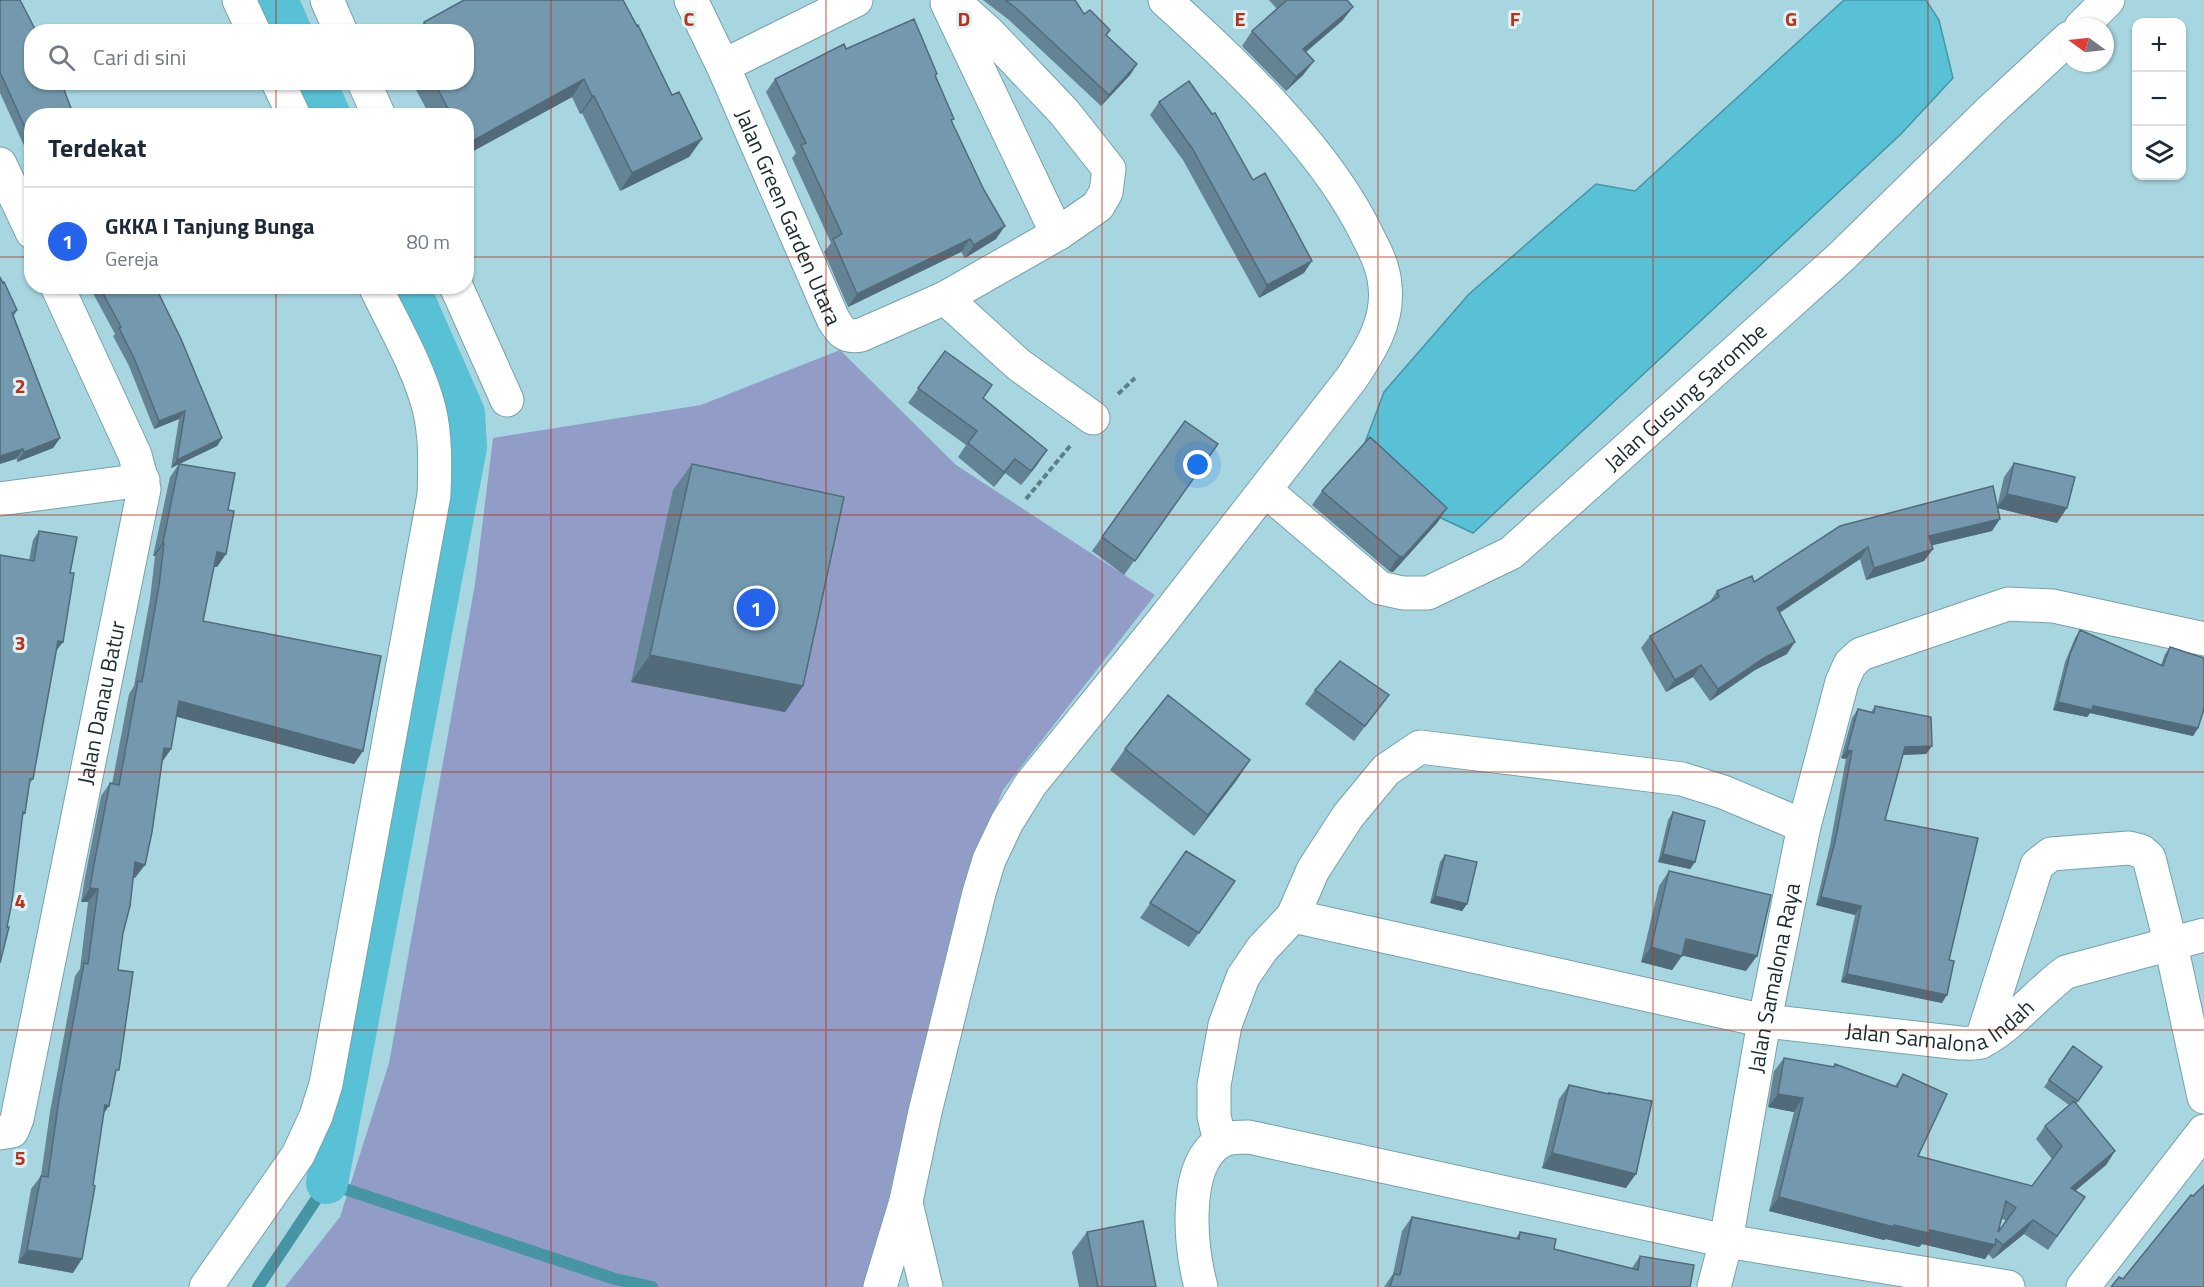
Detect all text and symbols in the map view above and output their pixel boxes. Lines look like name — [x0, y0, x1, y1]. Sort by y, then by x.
text: C — [684, 3, 695, 34]
text: D — [958, 3, 970, 34]
text: E — [1234, 3, 1246, 34]
text: F — [1510, 3, 1521, 34]
text: G — [1785, 3, 1797, 34]
north arrow — [2060, 18, 2114, 72]
map controls — [2132, 18, 2186, 180]
button: + — [2132, 18, 2186, 72]
search box — [24, 24, 474, 90]
text: Cari di sini — [93, 40, 186, 74]
icon: search — [45, 41, 78, 74]
button: − — [2132, 72, 2186, 126]
street label: Jalan Green Garden Utara — [727, 103, 851, 331]
button: layers — [2132, 126, 2186, 180]
text: Terdekat — [48, 128, 147, 167]
text: GKKA I Tanjung Bunga — [105, 209, 315, 243]
text: 1 — [62, 226, 73, 257]
text: 80 m — [406, 226, 450, 257]
text: Gereja — [105, 243, 159, 274]
street label: Jalan Gusung Sarombe — [1596, 314, 1774, 479]
text: 2 — [14, 370, 26, 401]
your location — [1183, 450, 1212, 479]
pin: 1 — [736, 586, 776, 630]
street label: Jalan Danau Batur — [68, 617, 134, 787]
text: 3 — [14, 627, 26, 658]
street label: Jalan Samalona Raya — [1738, 880, 1809, 1075]
text: 4 — [14, 885, 26, 916]
street label: Jalan Samalona Indah — [1844, 991, 2042, 1060]
text: 5 — [14, 1142, 26, 1173]

